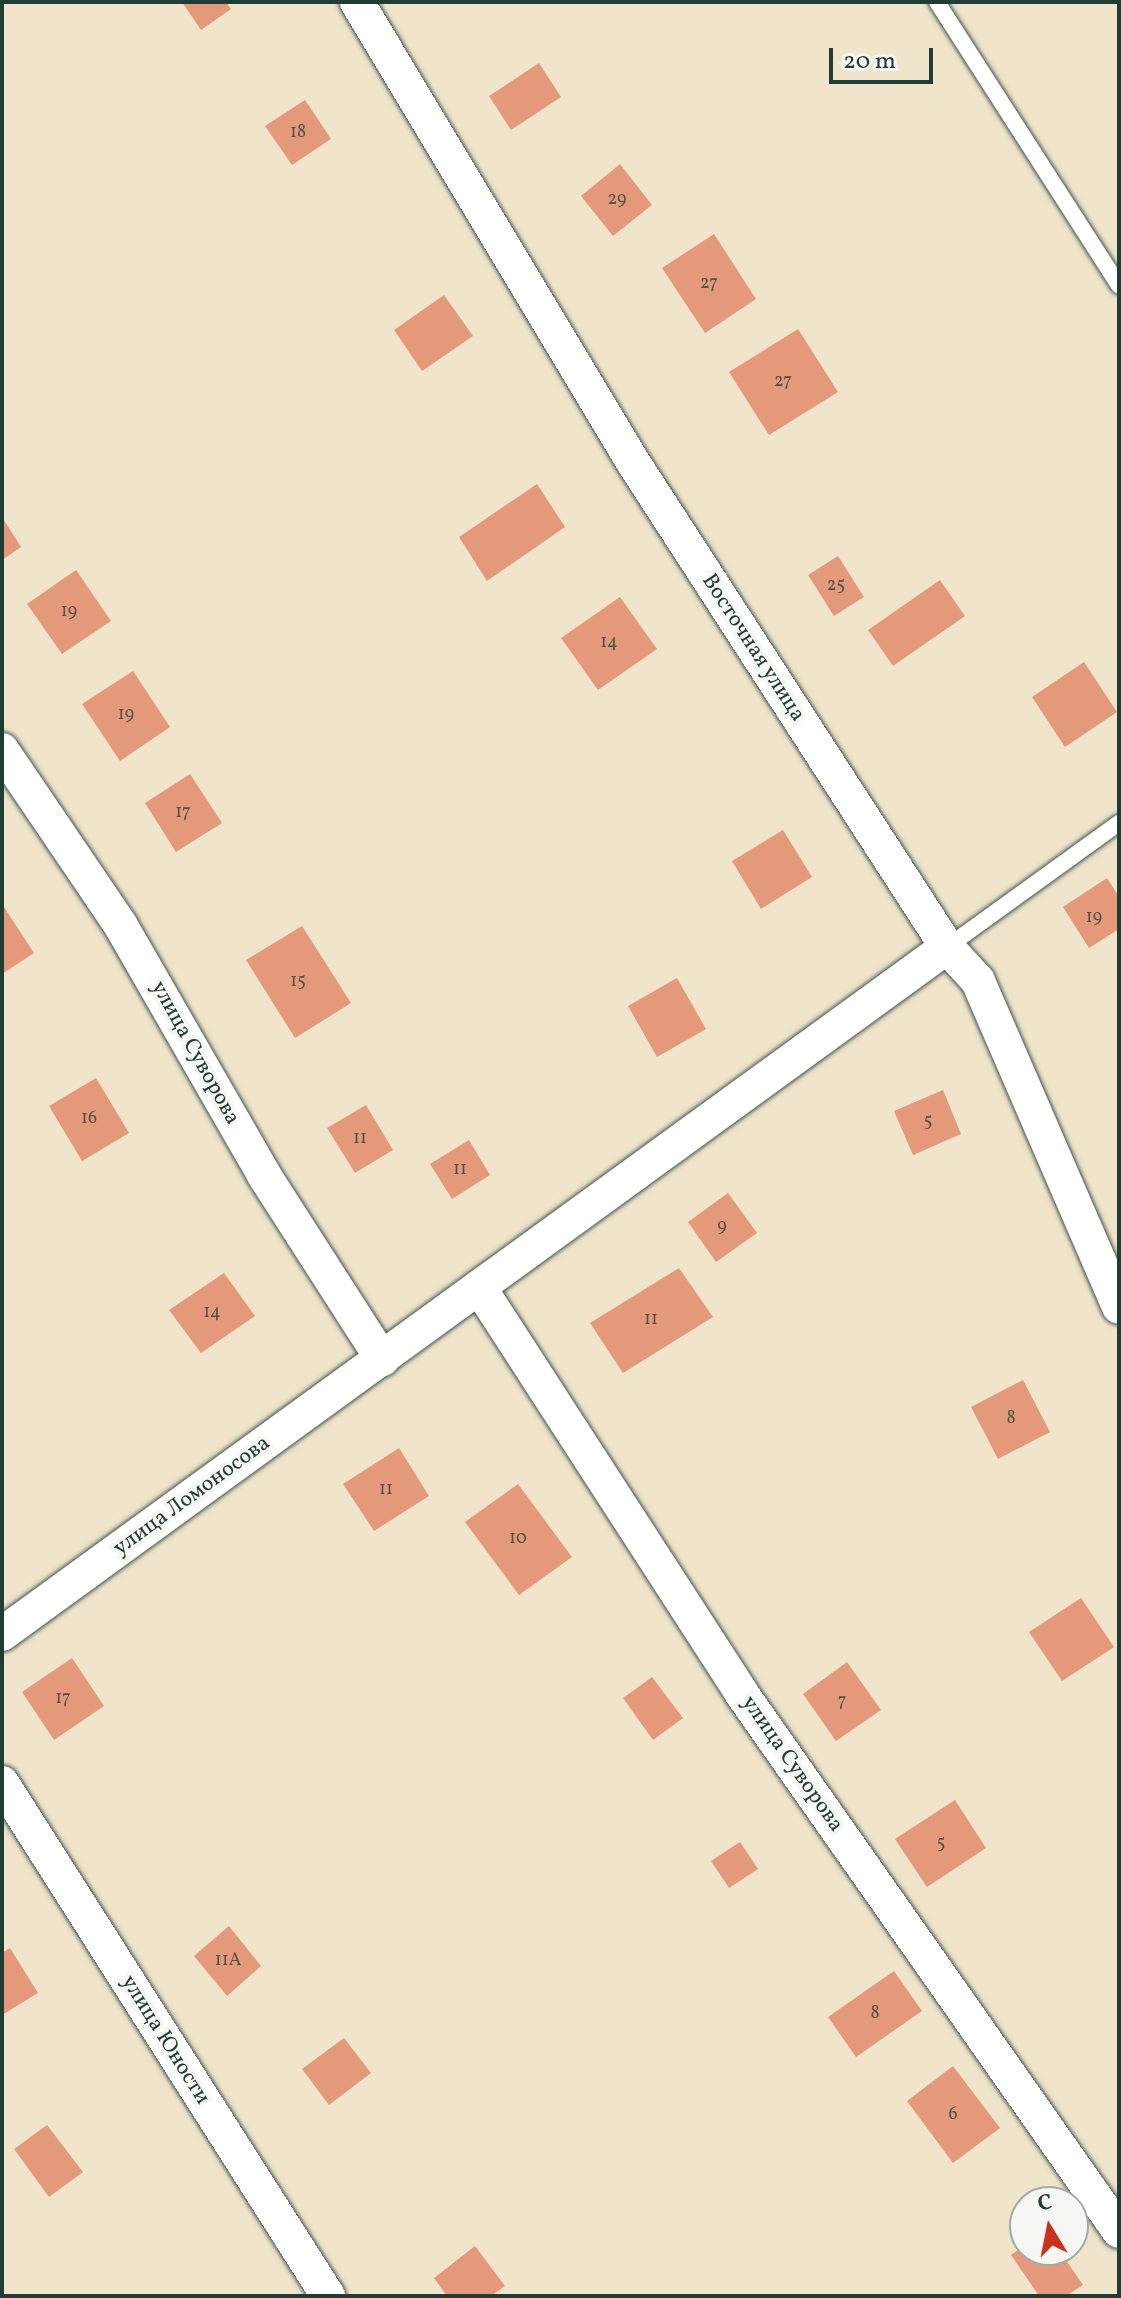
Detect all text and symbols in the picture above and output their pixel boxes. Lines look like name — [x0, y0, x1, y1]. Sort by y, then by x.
scale bar — [833, 32, 937, 82]
text: 20 m — [843, 45, 896, 79]
house number: 18 — [290, 122, 306, 144]
house number: 29 — [608, 189, 626, 211]
house number: 27 — [700, 273, 718, 295]
house number: 27 — [774, 371, 792, 393]
street label: Восточная улица — [695, 569, 811, 727]
house number: 25 — [827, 575, 845, 597]
house number: 19 — [61, 601, 77, 623]
house number: 14 — [600, 632, 618, 654]
house number: 19 — [118, 704, 134, 726]
house number: 17 — [175, 802, 191, 824]
house number: 19 — [1086, 907, 1102, 929]
house number: 15 — [290, 971, 306, 993]
street label: улица Суворова — [145, 976, 245, 1130]
house number: 16 — [81, 1108, 97, 1130]
house number: 5 — [924, 1111, 932, 1133]
house number: 11 — [353, 1128, 367, 1150]
house number: 11 — [453, 1159, 467, 1181]
house number: 9 — [717, 1216, 727, 1238]
house number: 14 — [203, 1302, 221, 1324]
house number: 11 — [644, 1309, 658, 1331]
house number: 8 — [1006, 1408, 1016, 1430]
street label: улица Ломоносова — [108, 1430, 276, 1562]
house number: 11 — [379, 1479, 393, 1501]
house number: 10 — [509, 1528, 527, 1550]
house number: 17 — [55, 1688, 71, 1710]
street label: улица Суворова — [735, 1691, 849, 1837]
house number: 7 — [838, 1691, 846, 1713]
house number: 5 — [937, 1833, 945, 1855]
house number: 11А — [215, 1950, 241, 1972]
street label: улица Юности — [115, 1970, 215, 2110]
house number: 8 — [870, 2003, 880, 2025]
house number: 6 — [948, 2104, 958, 2126]
north arrow — [1009, 2186, 1089, 2266]
text: С — [1035, 2187, 1055, 2220]

